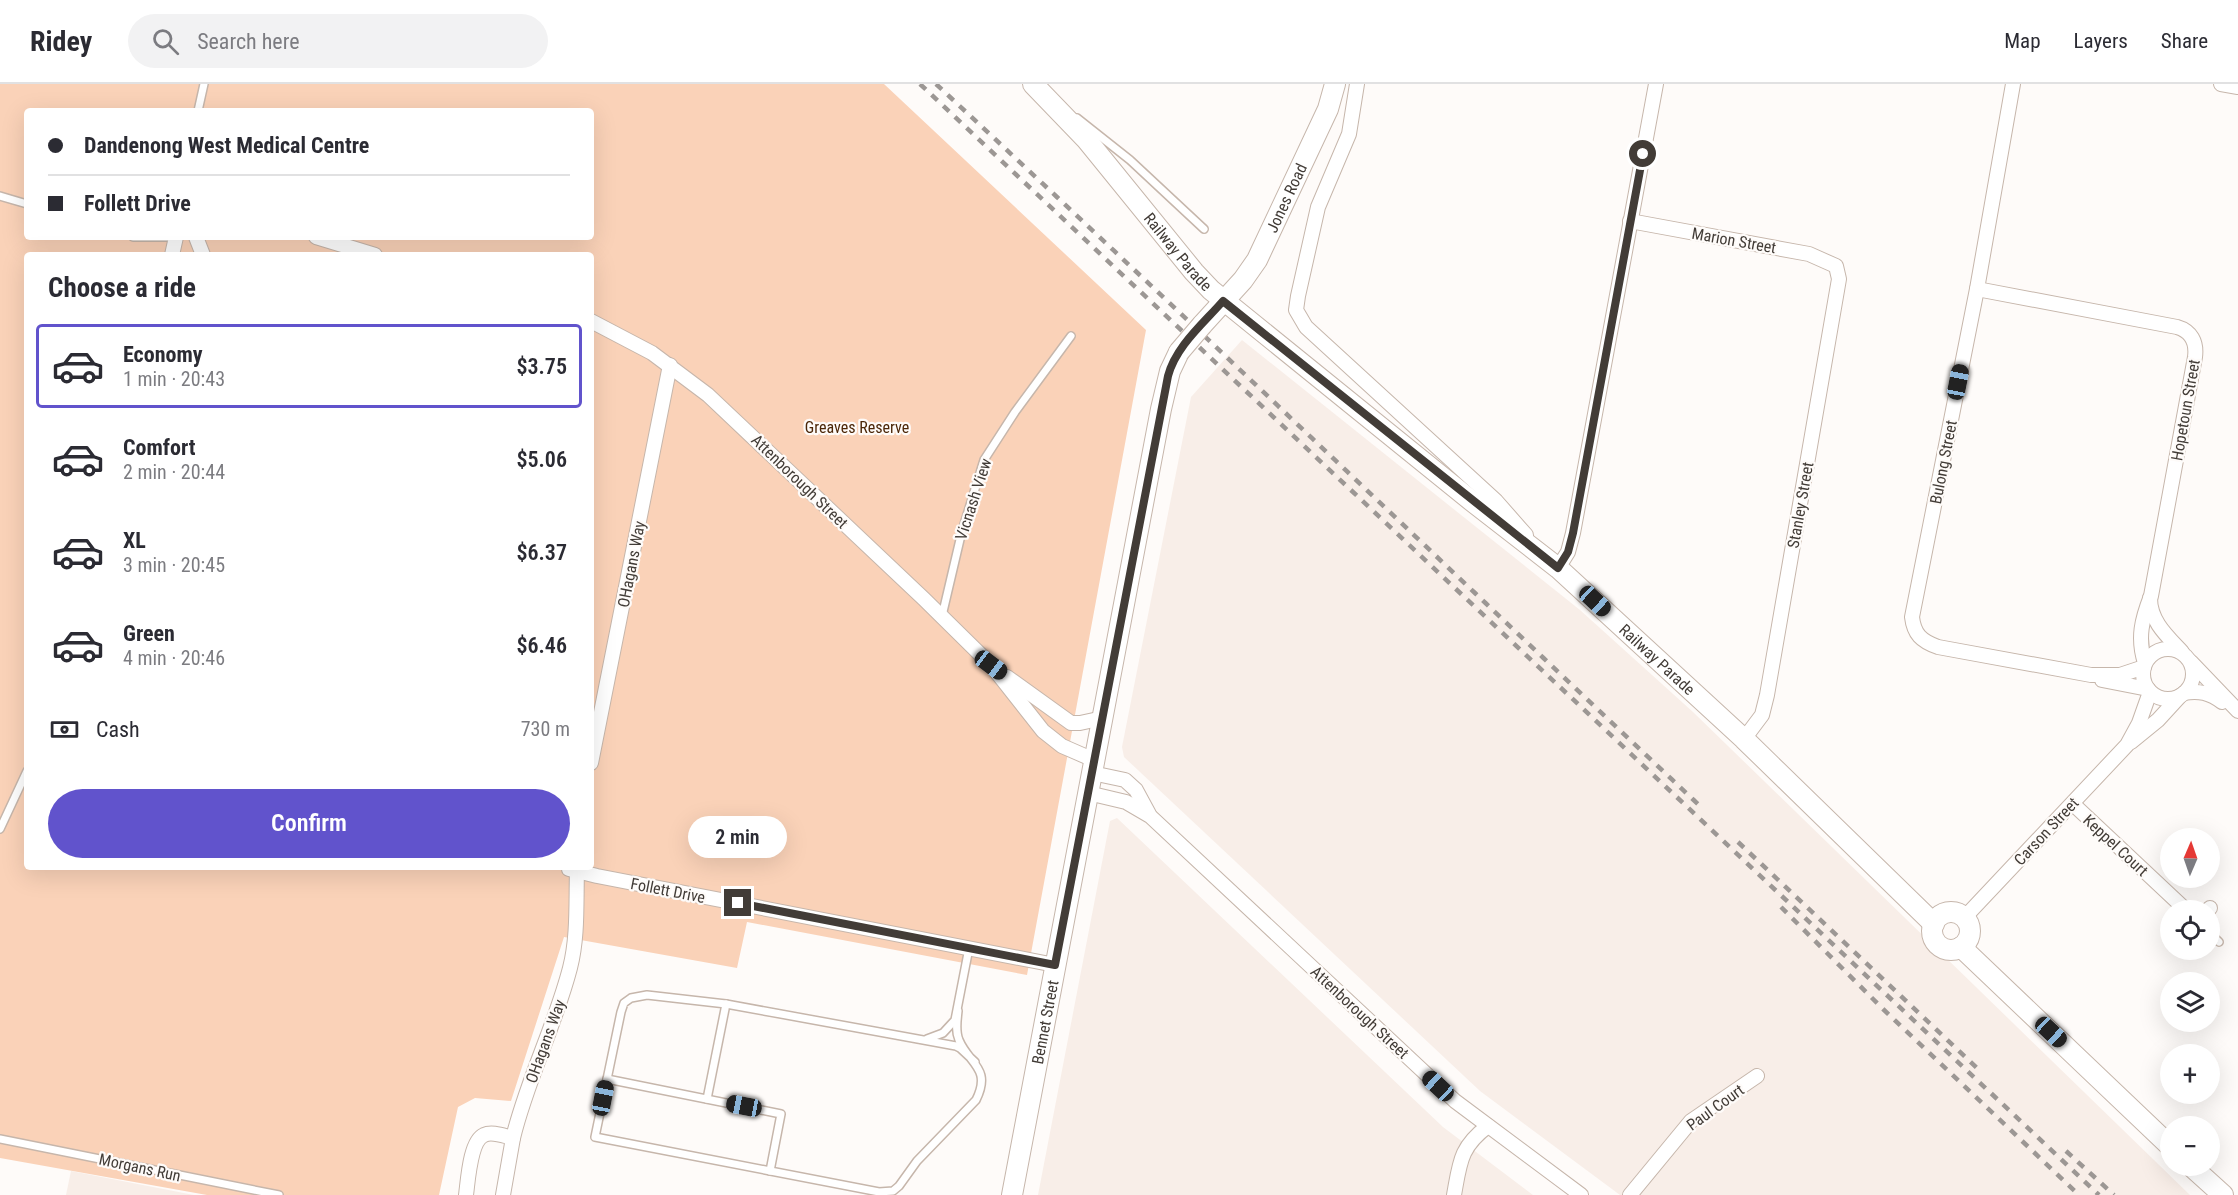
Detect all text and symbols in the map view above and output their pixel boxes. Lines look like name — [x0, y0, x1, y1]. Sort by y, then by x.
search box — [128, 14, 548, 68]
text: Ridey — [30, 25, 92, 58]
icon: search — [149, 25, 182, 58]
text: Search here — [197, 29, 299, 54]
text: Map — [2004, 29, 2041, 53]
text: Layers — [2074, 29, 2128, 53]
text: Share — [2161, 29, 2208, 53]
text: Dandenong West Medical Centre — [84, 133, 369, 158]
route start — [1629, 140, 1656, 167]
street label: Jones Road — [1262, 160, 1311, 236]
text: Follett Drive — [84, 191, 191, 216]
street label: Railway Parade — [1140, 209, 1216, 295]
street label: Marion Street — [1690, 224, 1778, 257]
text: Choose a ride — [48, 272, 196, 304]
icon: car — [51, 339, 105, 393]
text: Economy — [123, 342, 203, 367]
text: $3.75 — [516, 354, 567, 379]
street label: Hopetoun Street — [2167, 358, 2204, 462]
car — [1946, 363, 1970, 401]
text: 1 min · 20:43 — [123, 367, 225, 391]
park label: Greaves Reserve — [805, 418, 909, 437]
street label: Bulong Street — [1926, 418, 1961, 506]
street label: Attenborough Street — [747, 430, 852, 532]
icon: car — [51, 432, 105, 486]
text: Comfort — [123, 435, 196, 460]
text: $5.06 — [516, 447, 567, 472]
street label: Vicnash View — [951, 456, 996, 542]
text: 2 min · 20:44 — [123, 460, 225, 484]
street label: Stanley Street — [1784, 460, 1817, 550]
street label: OHagans Way — [614, 519, 649, 609]
icon: car — [51, 525, 105, 579]
text: XL — [123, 528, 146, 553]
text: $6.37 — [516, 540, 567, 565]
text: 3 min · 20:45 — [123, 553, 225, 577]
car — [1576, 582, 1614, 620]
icon: car — [51, 618, 105, 672]
street label: Railway Parade — [1615, 620, 1699, 699]
text: Green — [123, 621, 175, 646]
text: $6.46 — [516, 633, 567, 658]
text: 4 min · 20:46 — [123, 646, 225, 670]
car — [971, 647, 1011, 683]
icon: cash — [48, 713, 81, 746]
text: Cash — [96, 717, 140, 742]
text: 730 m — [521, 717, 570, 741]
button: Confirm — [48, 789, 570, 858]
street label: Carson Street — [2010, 793, 2083, 869]
street label: Keppel Court — [2079, 811, 2152, 880]
callout: 2 min — [688, 816, 788, 858]
text: 2 min — [715, 825, 760, 849]
north arrow — [2160, 828, 2220, 888]
map controls — [2160, 828, 2220, 1176]
street label: Follett Drive — [629, 874, 707, 907]
route end — [724, 889, 751, 916]
button: locate — [2160, 900, 2220, 960]
street label: Attenborough Street — [1307, 962, 1413, 1063]
button: layers — [2160, 972, 2220, 1032]
street label: Bennet Street — [1028, 978, 1063, 1066]
street label: OHagans Way — [522, 996, 569, 1086]
car — [2032, 1013, 2070, 1051]
button: + — [2160, 1044, 2220, 1104]
car — [1419, 1067, 1457, 1105]
car — [591, 1079, 615, 1117]
street label: Paul Court — [1683, 1080, 1748, 1135]
car — [725, 1094, 763, 1118]
button: − — [2160, 1116, 2220, 1176]
street label: Morgans Run — [97, 1150, 183, 1185]

